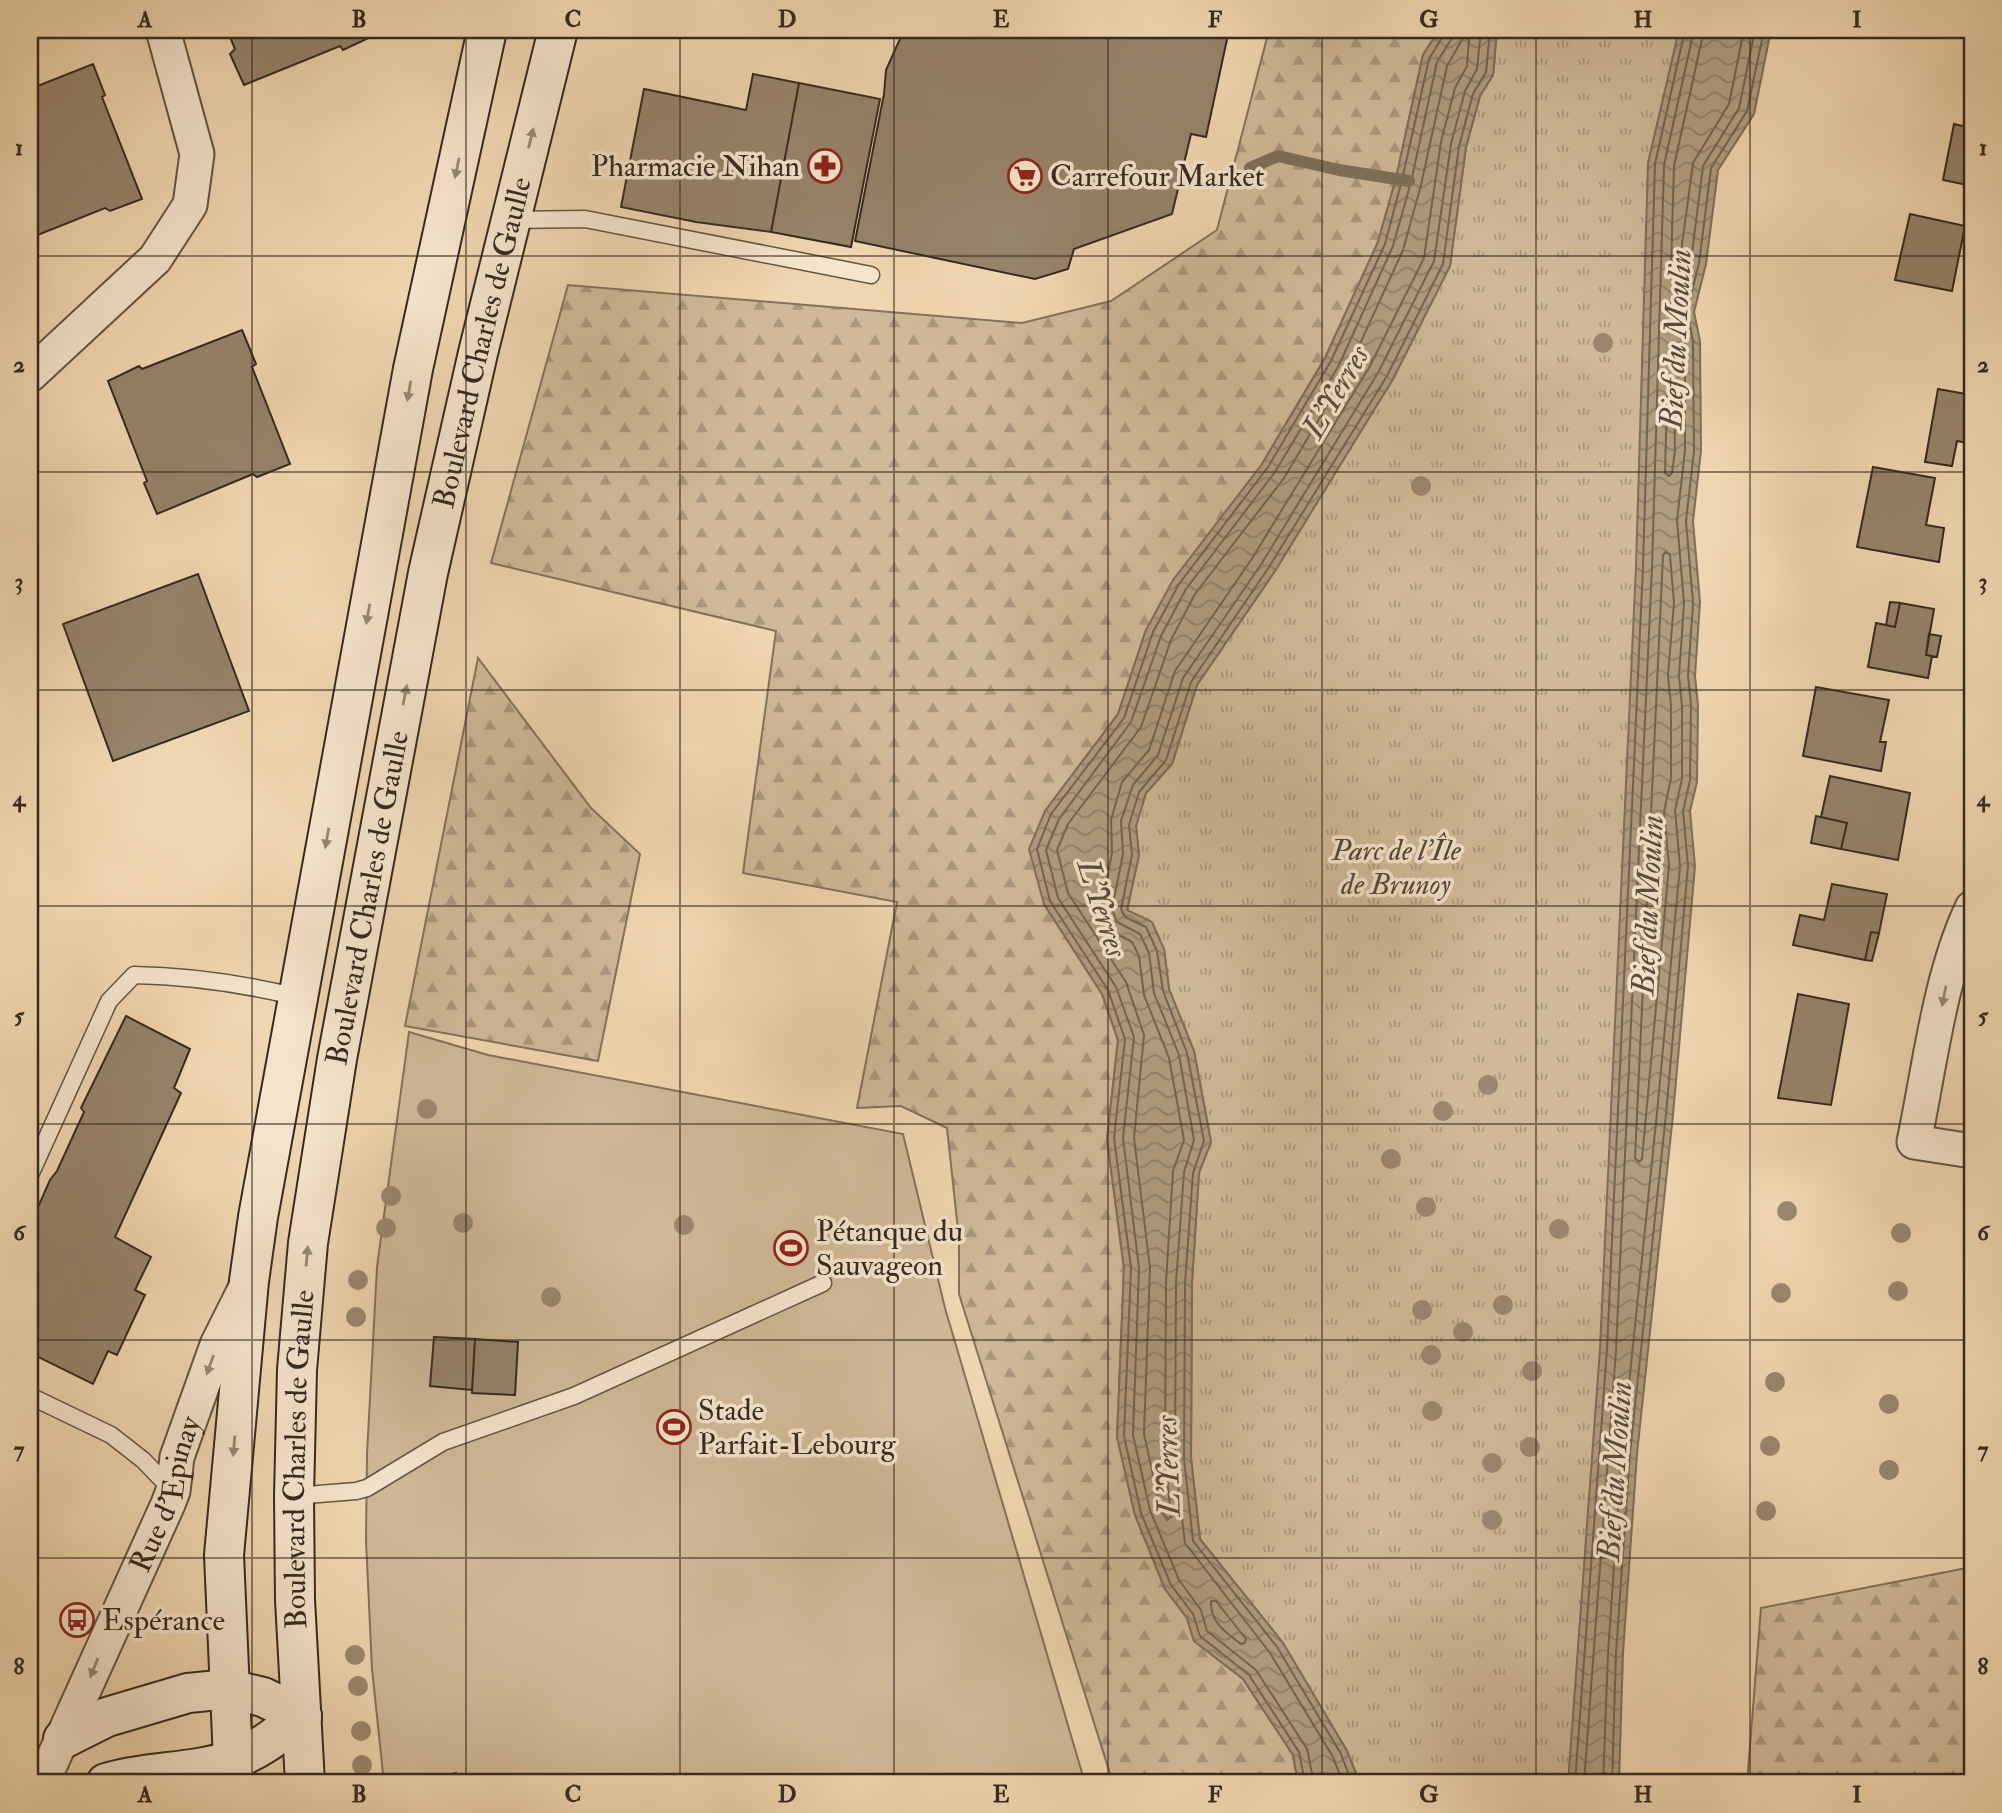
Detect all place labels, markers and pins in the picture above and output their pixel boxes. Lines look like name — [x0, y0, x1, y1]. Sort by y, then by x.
pharmacy icon: Pharmacie Nihan — [806, 147, 844, 185]
place label: Pharmacie Nihan — [591, 148, 800, 185]
supermarket icon: Carrefour Market — [1006, 157, 1044, 195]
place label: Carrefour Market — [1050, 158, 1265, 195]
place label: Pétanque du Sauvageon — [816, 1213, 963, 1284]
sports icon: Pétanque du Sauvageon — [772, 1229, 810, 1267]
place label: Stade Parfait-Lebourg — [698, 1392, 897, 1463]
sports icon: Stade Parfait-Lebourg — [655, 1408, 693, 1446]
bus stop icon: Espérance — [58, 1601, 96, 1639]
place label: Espérance — [102, 1602, 225, 1639]

